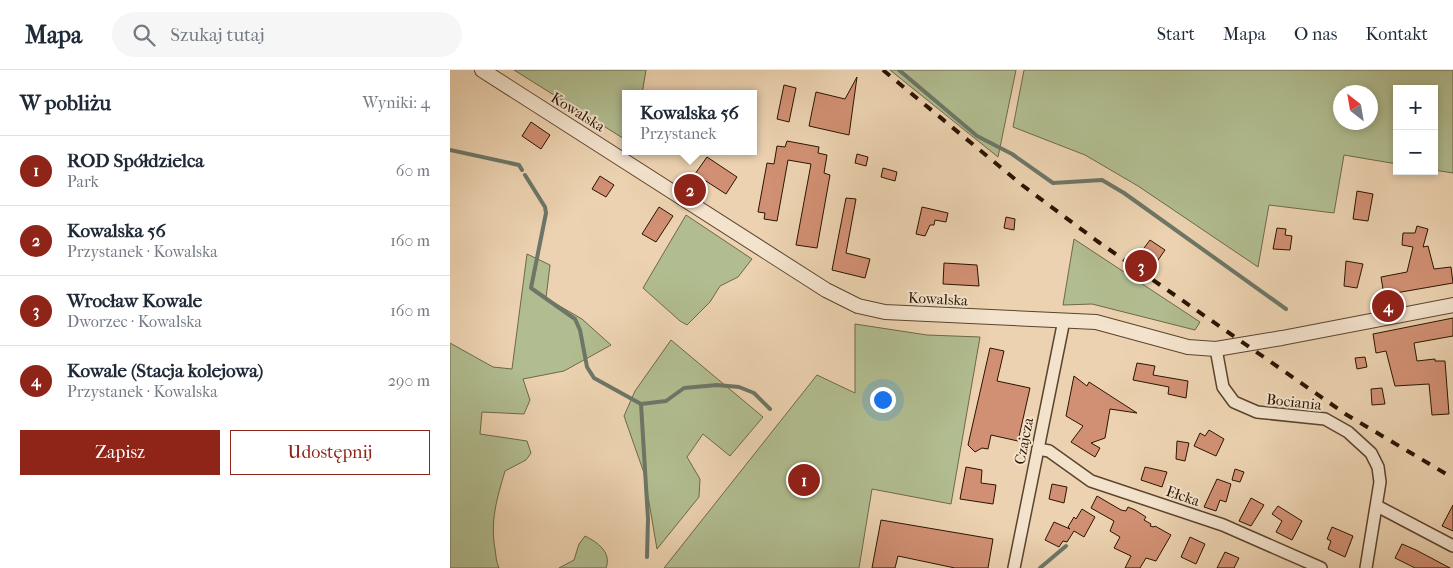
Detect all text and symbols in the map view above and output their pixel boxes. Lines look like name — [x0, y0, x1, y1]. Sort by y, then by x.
search box — [112, 12, 462, 57]
text: Mapa — [25, 21, 82, 49]
icon: search — [130, 21, 158, 49]
text: Szukaj tutaj — [170, 24, 265, 46]
text: Start — [1157, 24, 1195, 45]
text: Mapa — [1223, 24, 1266, 45]
text: O nas — [1294, 24, 1337, 45]
text: Kontakt — [1365, 24, 1428, 45]
north arrow — [1333, 85, 1378, 130]
map controls — [1393, 85, 1438, 175]
button: + — [1393, 85, 1438, 130]
street label: Kowalska — [548, 88, 609, 136]
popup — [622, 90, 757, 155]
text: W pobliżu — [20, 91, 111, 115]
text: Wyniki: 4 — [362, 93, 430, 112]
text: Kowalska 56 — [640, 102, 739, 124]
text: Przystanek — [640, 124, 716, 143]
button: − — [1393, 130, 1438, 175]
text: ROD Spółdzielca — [67, 150, 204, 172]
text: 1 — [33, 161, 39, 180]
text: 60 m — [396, 161, 430, 180]
pin: 2 — [674, 171, 706, 209]
text: Park — [67, 172, 99, 191]
text: Kowalska 56 — [67, 220, 166, 242]
text: 2 — [32, 231, 40, 250]
text: 160 m — [390, 231, 430, 250]
text: Przystanek · Kowalska — [67, 242, 218, 261]
pin: 3 — [1125, 247, 1157, 285]
pin: 4 — [1372, 287, 1404, 325]
street label: Kowalska — [907, 288, 970, 310]
text: Wrocław Kowale — [67, 290, 202, 312]
text: 3 — [33, 301, 39, 320]
text: 160 m — [390, 301, 430, 320]
text: Dworzec · Kowalska — [67, 312, 202, 331]
text: Kowale (Stacja kolejowa) — [67, 360, 263, 382]
text: 4 — [31, 371, 41, 390]
text: 290 m — [388, 371, 430, 390]
text: Przystanek · Kowalska — [67, 382, 218, 401]
your location — [870, 387, 896, 413]
street label: Bociania — [1265, 390, 1324, 414]
street label: Czajcza — [1011, 415, 1038, 466]
button: Zapisz — [20, 430, 220, 475]
button: Udostępnij — [230, 430, 430, 475]
pin: 1 — [788, 461, 820, 499]
street label: Ełcka — [1164, 482, 1203, 510]

